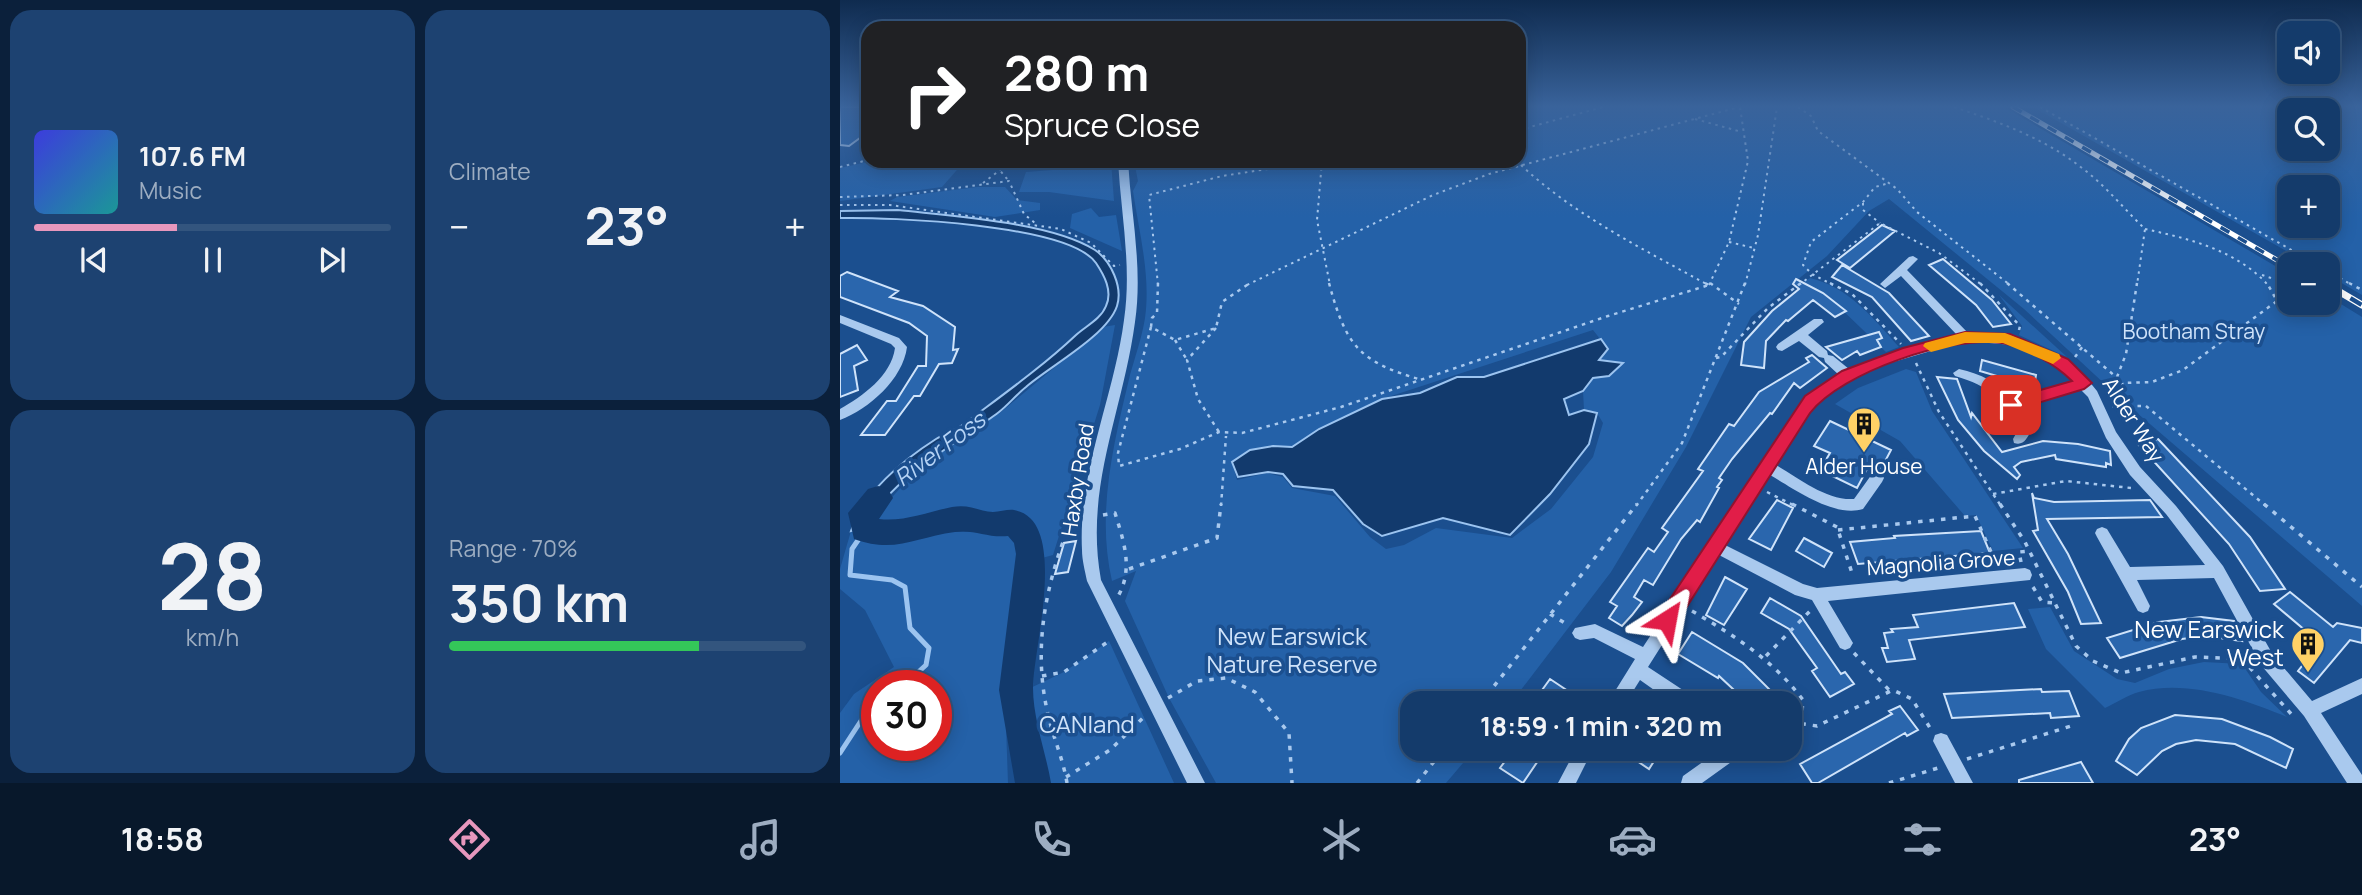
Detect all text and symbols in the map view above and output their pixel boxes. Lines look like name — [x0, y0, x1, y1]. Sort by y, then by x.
map controls — [2277, 21, 2340, 315]
button: sound — [2277, 21, 2340, 84]
text: 280 m — [1004, 39, 1149, 106]
icon: right — [889, 49, 980, 140]
button: search — [2277, 98, 2340, 161]
text: Spruce Close — [1004, 103, 1200, 147]
text: 107.6 FM — [139, 138, 246, 174]
text: Climate — [449, 155, 531, 187]
text: Music — [139, 174, 202, 206]
button: + — [2277, 175, 2340, 238]
text: 23° — [585, 190, 669, 261]
text: − — [449, 200, 470, 252]
text: + — [784, 200, 806, 252]
icon: previous — [75, 241, 113, 279]
icon: pause — [194, 241, 232, 279]
icon: next — [313, 241, 351, 279]
button: − — [2277, 252, 2340, 315]
park label: Bootham Stray — [2123, 317, 2265, 345]
street label: Alder Way — [2097, 372, 2171, 467]
pin — [1981, 375, 2041, 435]
icon: arrive — [1992, 386, 2030, 424]
water label: River Foss — [887, 402, 993, 493]
building icon: Alder House — [1845, 405, 1883, 454]
street label: Haxby Road — [1054, 421, 1100, 538]
place label: Alder House — [1805, 452, 1923, 480]
text: 28 — [158, 513, 267, 637]
text: Range · 70% — [449, 532, 578, 564]
street label: Magnolia Grove — [1866, 543, 2016, 581]
text: 350 km — [449, 567, 629, 638]
position arrow — [1630, 583, 1704, 657]
place label: New Earswick West — [2134, 612, 2285, 673]
park label: New Earswick Nature Reserve — [1206, 619, 1378, 680]
text: km/h — [186, 621, 239, 653]
building icon: New Earswick West — [2289, 625, 2327, 674]
speed limit sign: 30 — [861, 670, 952, 761]
park label: CANland — [1039, 707, 1135, 740]
text: 18:59 · 1 min · 320 m — [1480, 708, 1722, 744]
icon: directions — [445, 815, 494, 864]
icon: music — [736, 815, 785, 864]
icon: phone — [1027, 815, 1076, 864]
icon: climate — [1317, 815, 1366, 864]
icon: car — [1608, 815, 1657, 864]
icon: filters — [1898, 815, 1947, 864]
text: 18:58 — [121, 817, 204, 861]
text: 23° — [2189, 817, 2241, 861]

